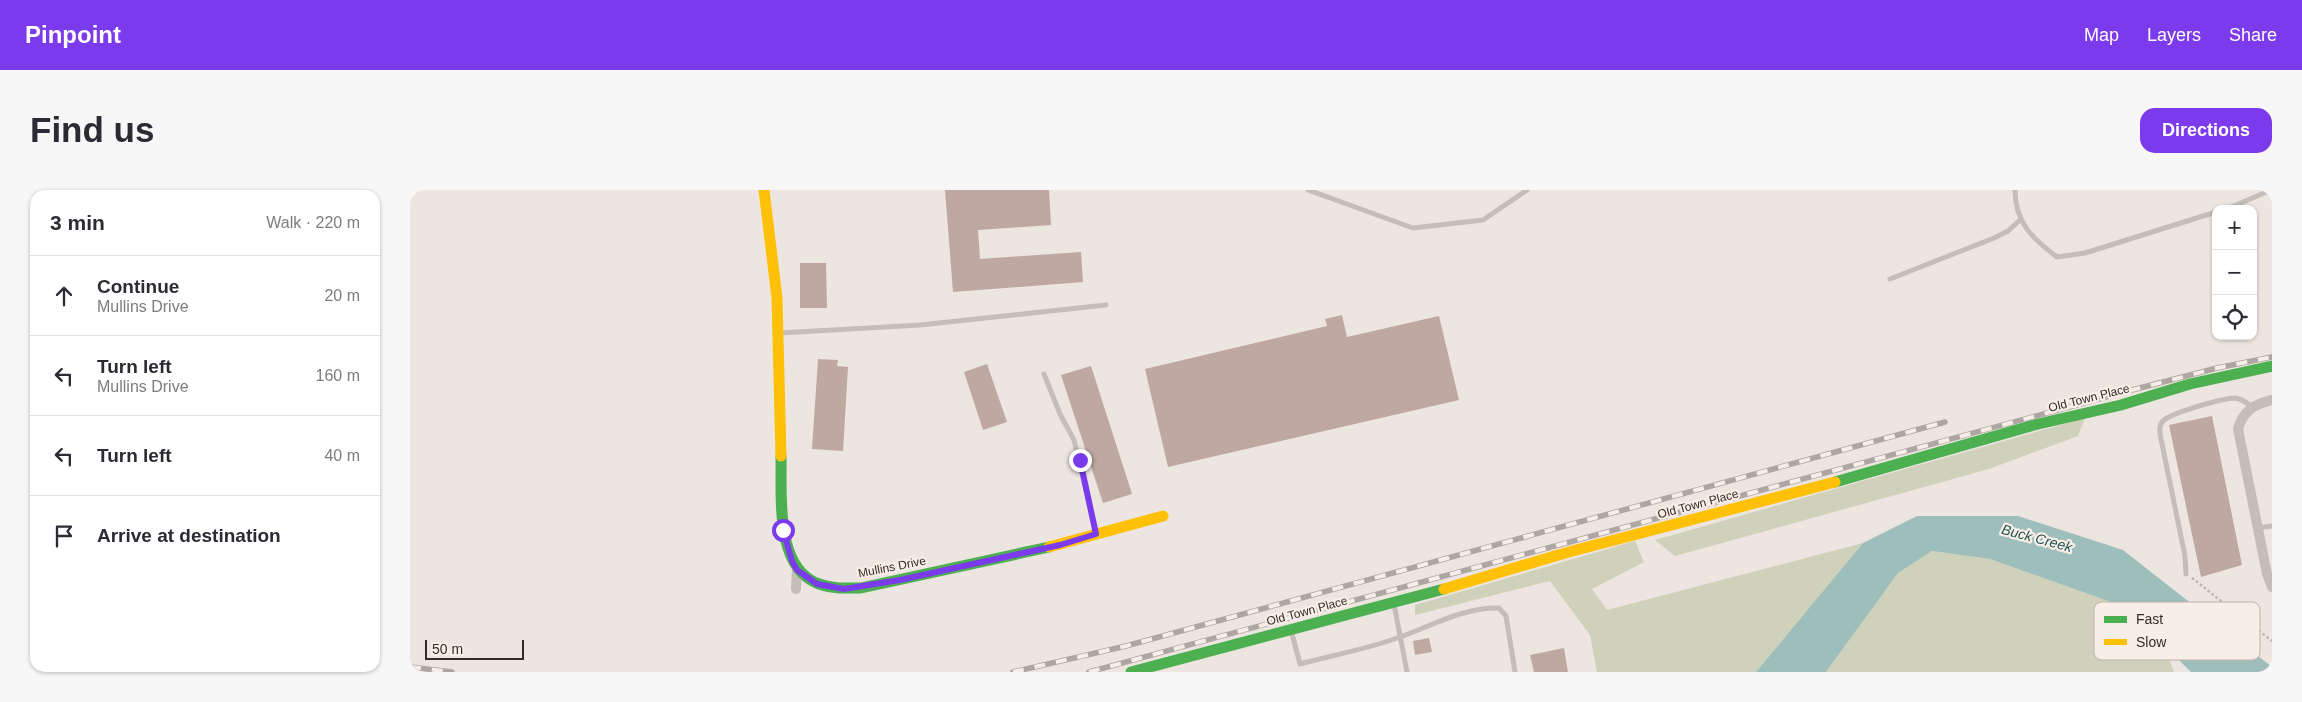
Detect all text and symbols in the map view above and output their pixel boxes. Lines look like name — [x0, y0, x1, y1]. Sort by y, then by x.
text: Pinpoint — [25, 21, 121, 48]
text: Map — [2084, 25, 2119, 45]
text: Layers — [2147, 25, 2201, 45]
text: Share — [2229, 25, 2277, 45]
button: Directions — [2140, 108, 2272, 153]
text: Find us — [30, 110, 154, 149]
map controls — [2212, 205, 2257, 340]
button: + — [2212, 205, 2257, 250]
text: 3 min — [50, 211, 105, 234]
text: Walk · 220 m — [266, 214, 360, 231]
button: − — [2212, 250, 2257, 295]
text: Continue — [97, 276, 179, 297]
icon: ahead — [50, 282, 78, 310]
text: 20 m — [324, 287, 360, 304]
button: locate — [2212, 295, 2257, 340]
text: Mullins Drive — [97, 298, 189, 315]
text: Turn left — [97, 356, 172, 377]
icon: left — [50, 362, 78, 390]
text: 160 m — [316, 367, 360, 384]
text: Mullins Drive — [97, 378, 189, 395]
street label: Old Town Place — [2047, 381, 2131, 415]
icon: left — [50, 442, 78, 470]
text: Turn left — [97, 445, 172, 466]
text: 40 m — [324, 447, 360, 464]
route end — [1069, 449, 1092, 472]
street label: Old Town Place — [1656, 486, 1740, 522]
route start — [772, 519, 795, 542]
water label: Buck Creek — [2000, 521, 2075, 555]
icon: arrive — [50, 522, 78, 550]
text: Arrive at destination — [97, 525, 281, 546]
street label: Mullins Drive — [857, 554, 927, 580]
street label: Old Town Place — [1265, 593, 1349, 629]
legend — [2094, 602, 2260, 660]
text: Fast — [2136, 611, 2163, 627]
text: Slow — [2136, 634, 2167, 650]
scale bar — [425, 637, 524, 660]
text: 50 m — [432, 641, 463, 657]

